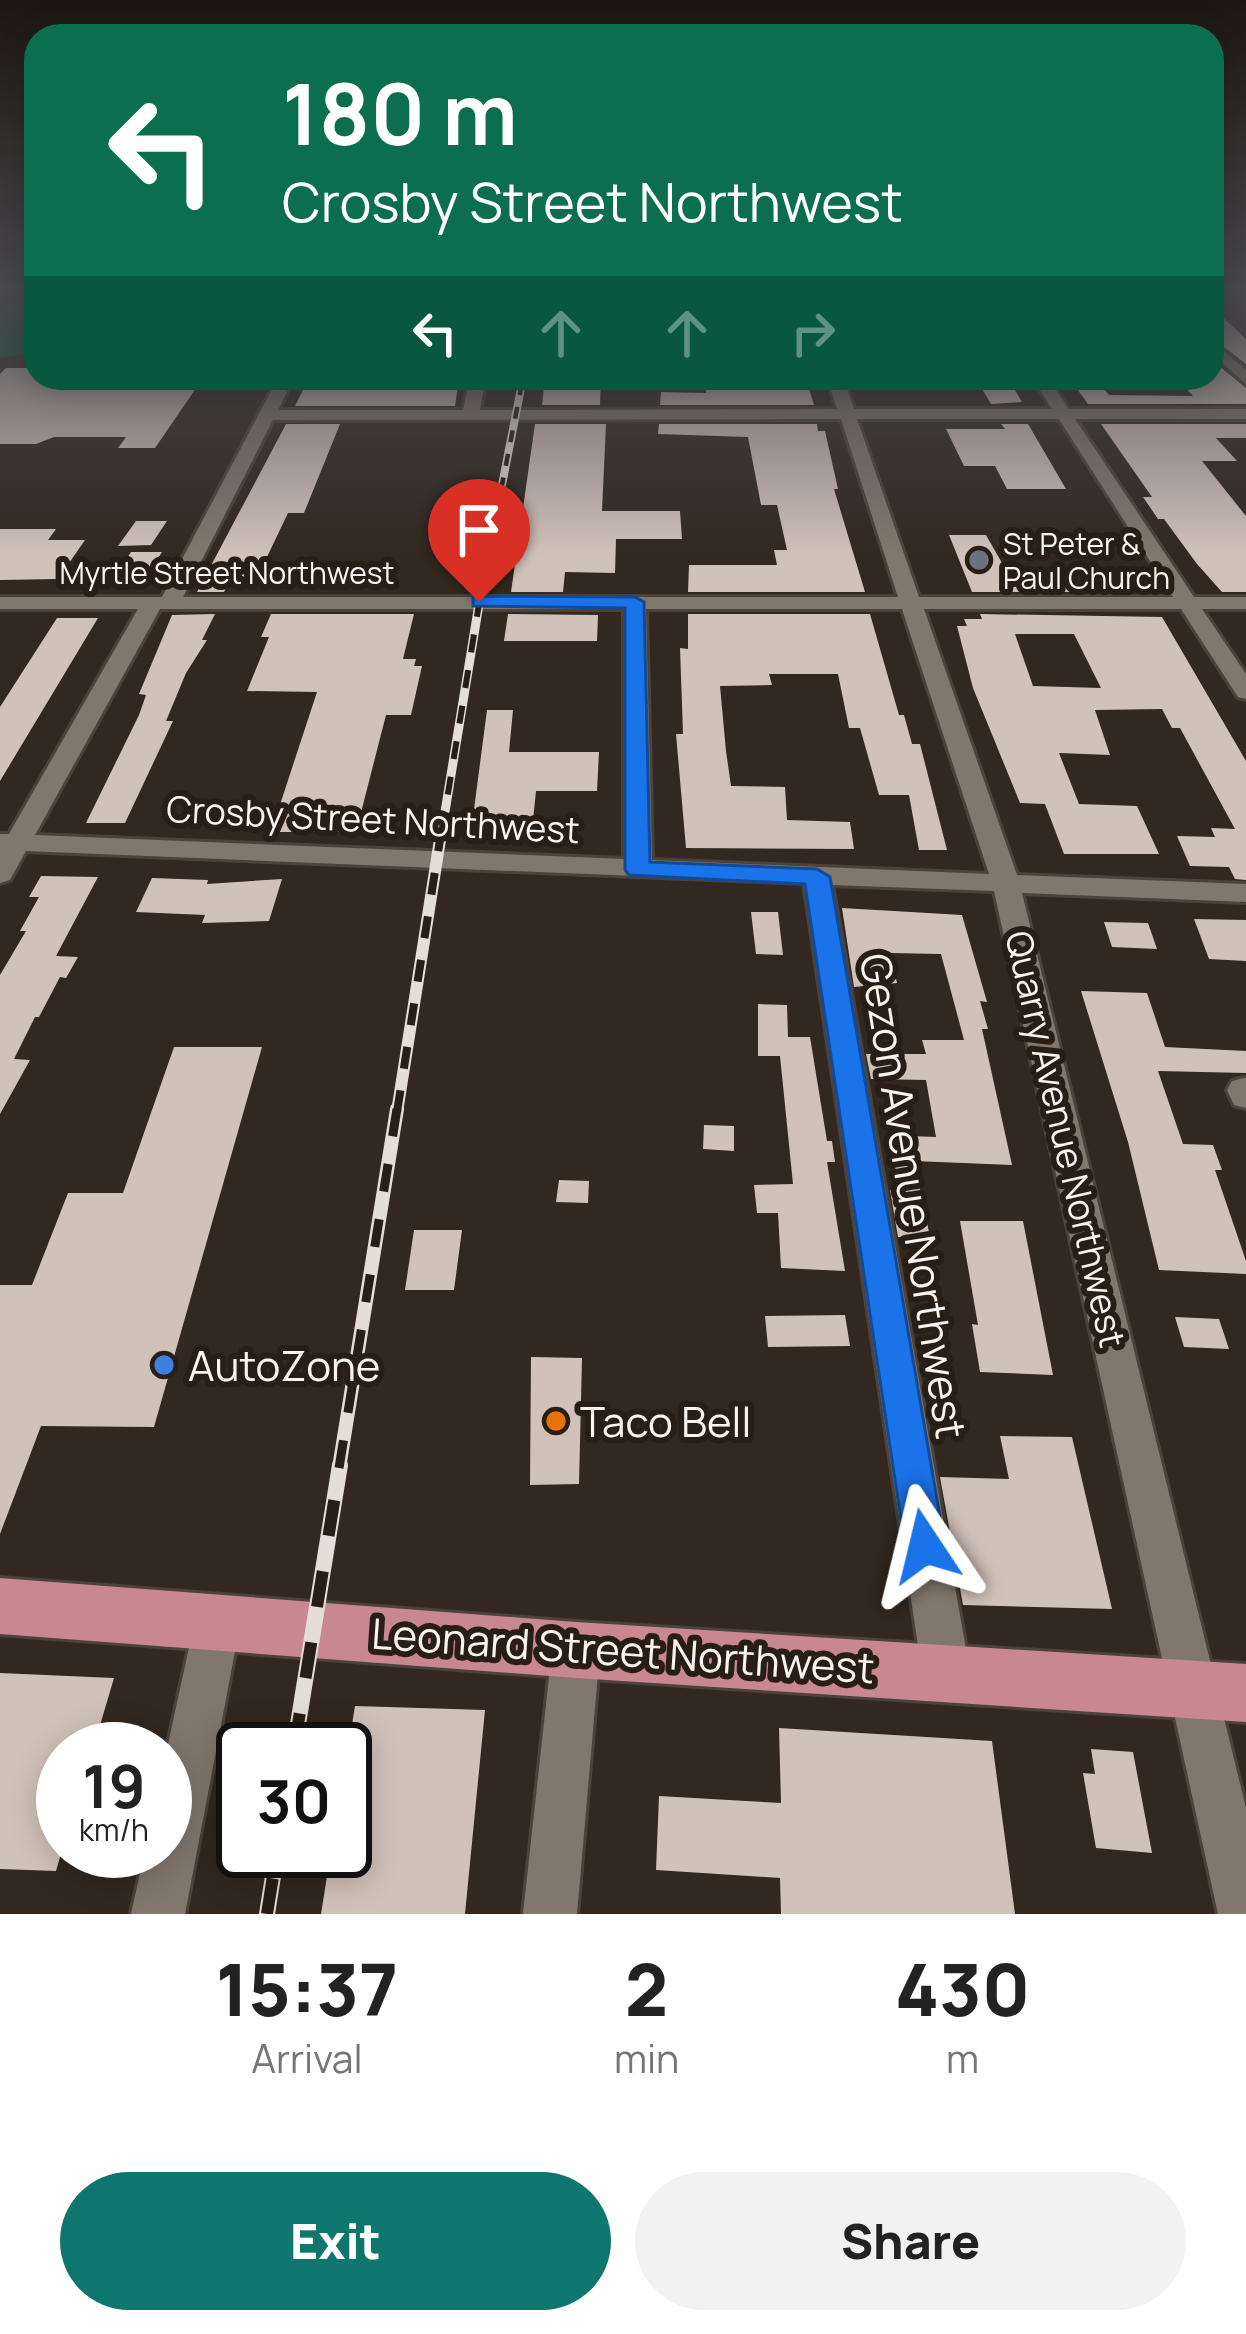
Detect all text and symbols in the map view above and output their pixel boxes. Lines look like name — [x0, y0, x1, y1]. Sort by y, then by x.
text: 180 m — [282, 55, 518, 170]
icon: left — [84, 72, 240, 228]
text: Crosby Street Northwest — [282, 164, 903, 238]
icon: left — [402, 300, 468, 366]
icon: ahead — [528, 300, 594, 366]
icon: ahead — [654, 300, 720, 366]
icon: right — [780, 300, 846, 366]
pin — [428, 479, 530, 602]
icon: arrive — [446, 497, 512, 563]
place label: St Peter & Paul Church — [1003, 523, 1170, 598]
marker: St Peter & Paul Church — [966, 547, 992, 573]
street label: Myrtle Street Northwest — [59, 552, 395, 593]
street label: Crosby Street Northwest — [165, 784, 581, 854]
street label: Quarry Avenue Northwest — [994, 926, 1138, 1352]
street label: Gezon Avenue Northwest — [847, 949, 981, 1443]
place label: AutoZone — [188, 1336, 380, 1394]
marker: AutoZone — [151, 1352, 177, 1378]
place label: Taco Bell — [580, 1392, 751, 1450]
marker: Taco Bell — [543, 1408, 569, 1434]
position arrow — [862, 1483, 988, 1609]
street label: Leonard Street Northwest — [369, 1603, 877, 1697]
speed limit sign: 30 — [216, 1722, 372, 1878]
text: 19 — [82, 1744, 146, 1826]
text: km/h — [79, 1809, 149, 1850]
text: 15:37 — [216, 1939, 398, 2038]
text: 2 — [625, 1939, 668, 2038]
text: 430 — [895, 1939, 1030, 2038]
text: Arrival — [251, 2031, 363, 2085]
text: min — [614, 2031, 679, 2085]
text: m — [946, 2031, 979, 2085]
button: Exit — [60, 2172, 611, 2310]
button: Share — [635, 2172, 1186, 2310]

